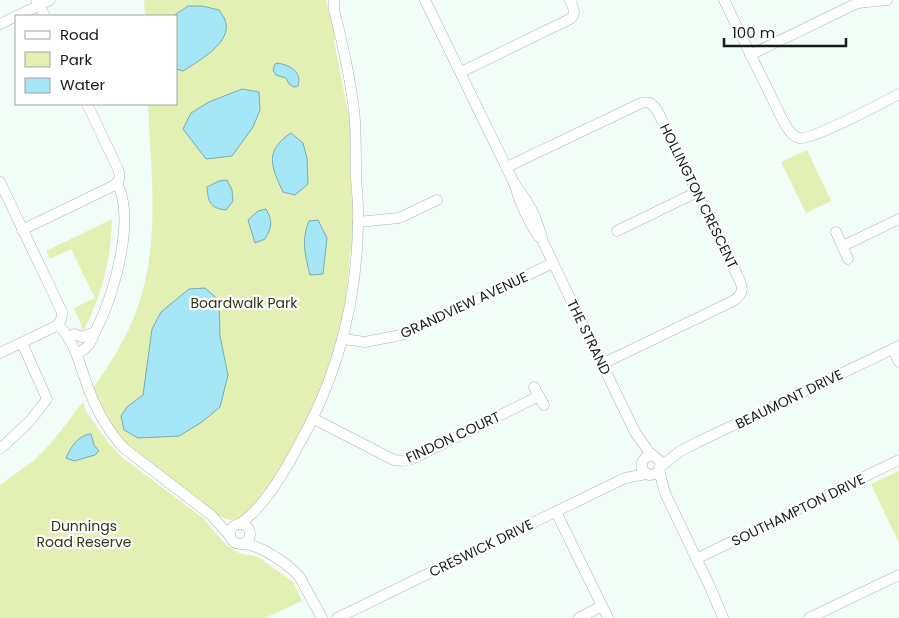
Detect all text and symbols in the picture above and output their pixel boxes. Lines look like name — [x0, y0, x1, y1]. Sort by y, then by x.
legend — [15, 15, 178, 105]
scale bar — [724, 15, 846, 47]
text: 100 m — [732, 22, 775, 43]
text: Road — [60, 24, 99, 45]
text: Park — [60, 49, 92, 70]
text: Water — [60, 74, 106, 95]
street label: HOLLINGTON CRESCENT — [655, 120, 743, 272]
street label: GRANDVIEW AVENUE — [397, 267, 531, 343]
park label: Boardwalk Park — [190, 293, 298, 313]
street label: THE STRAND — [562, 296, 616, 378]
street label: BEAUMONT DRIVE — [732, 364, 846, 434]
street label: FINDON COURT — [402, 406, 504, 468]
street label: SOUTHAMPTON DRIVE — [728, 469, 868, 551]
street label: CRESWICK DRIVE — [426, 514, 536, 582]
park label: Dunnings Road Reserve — [36, 516, 132, 552]

